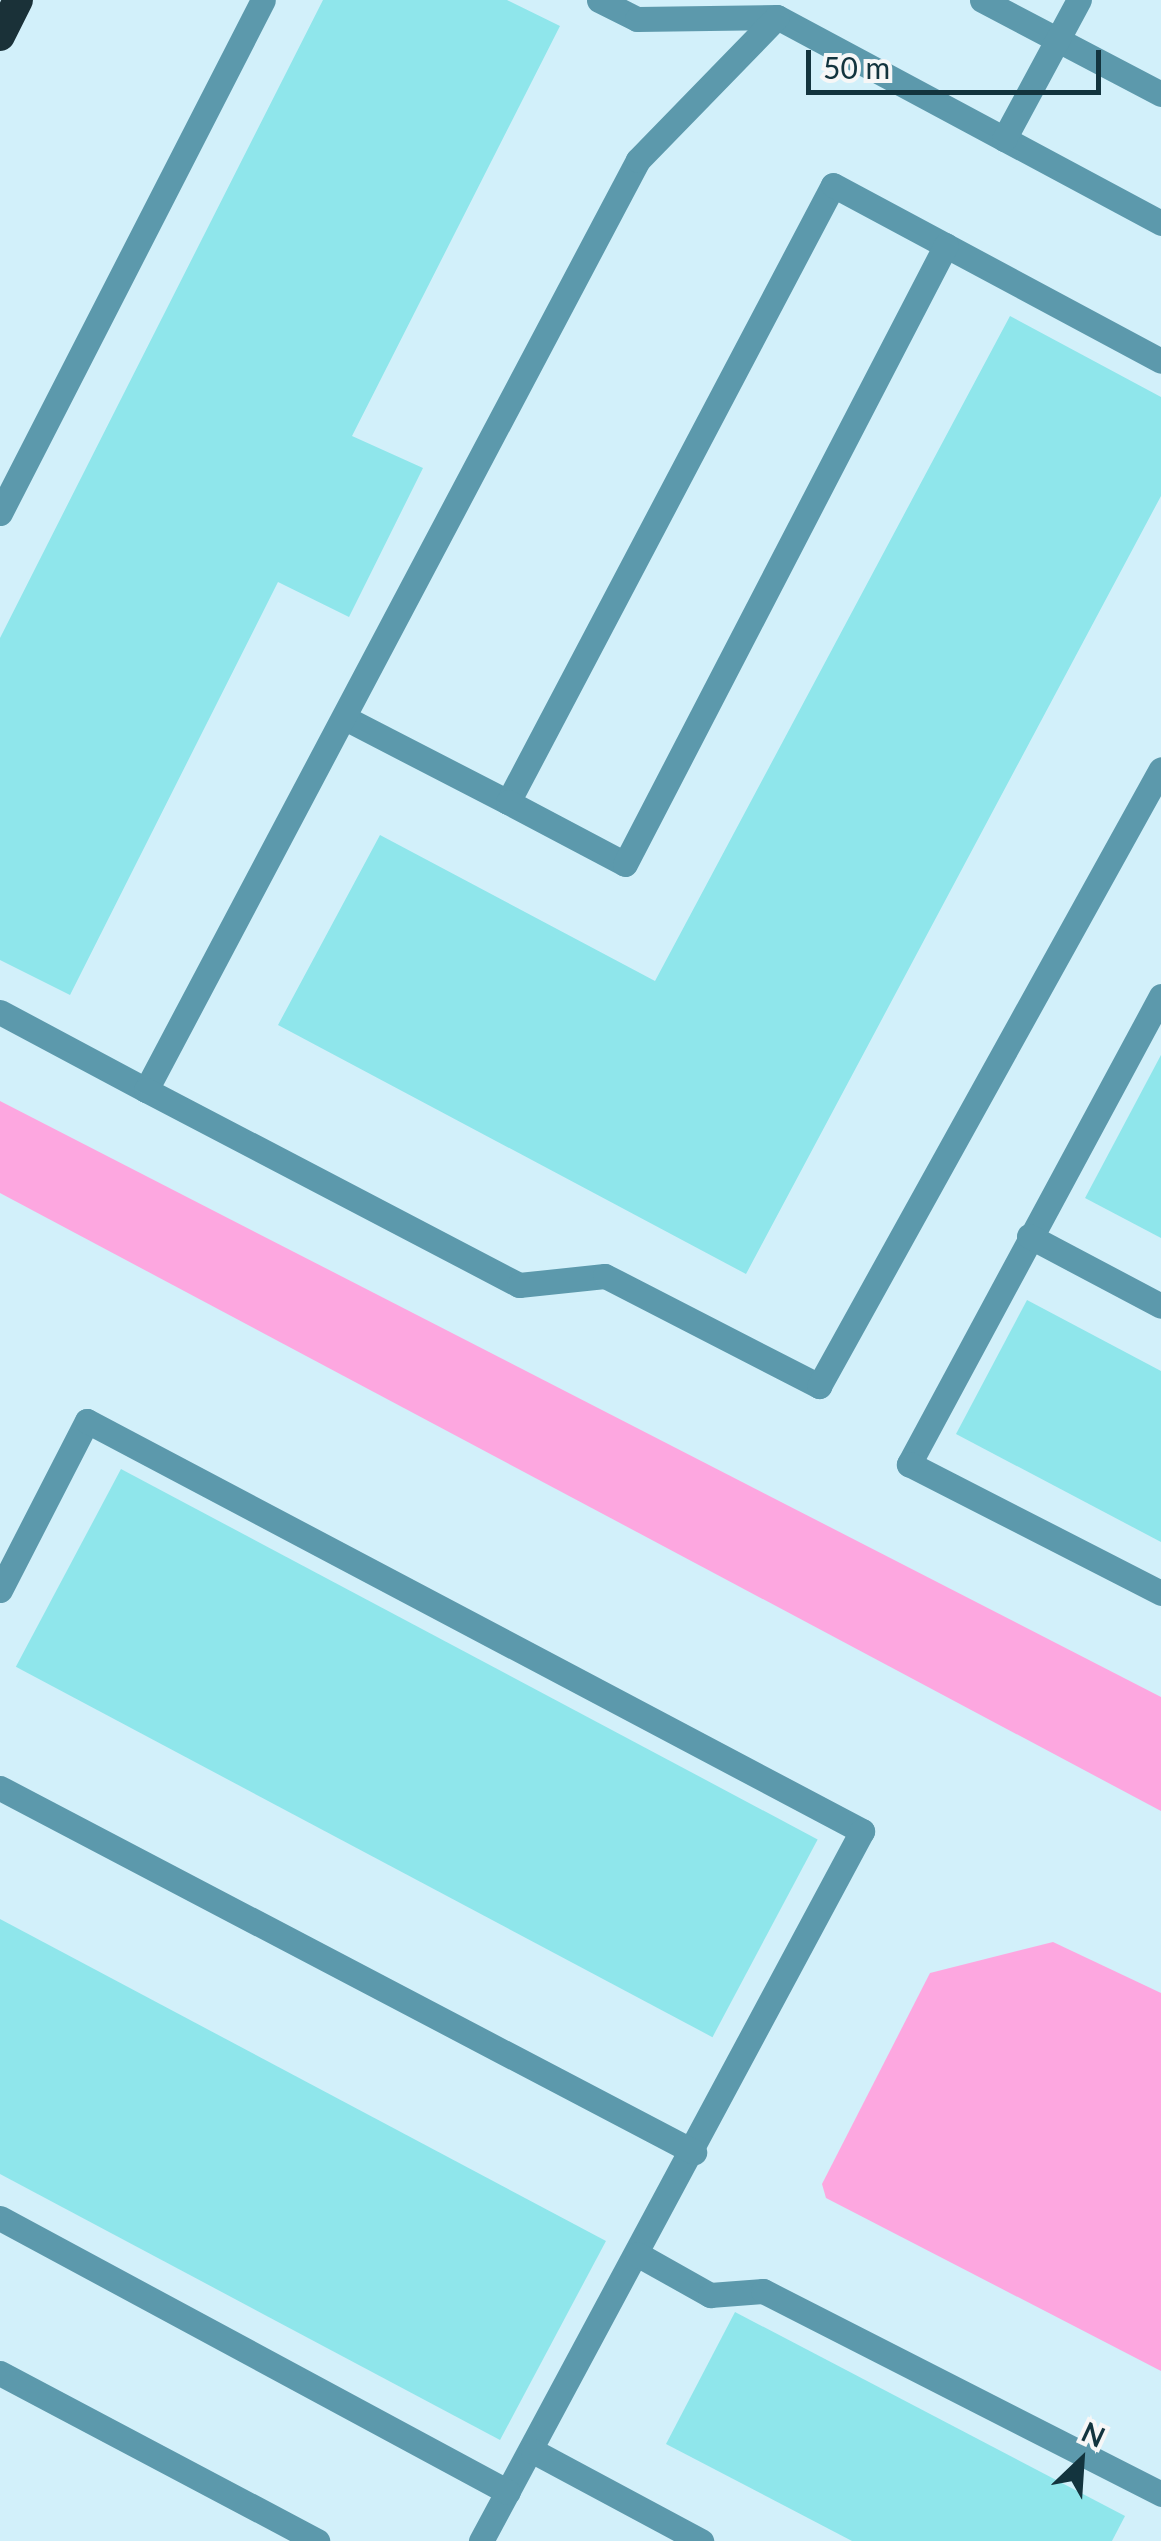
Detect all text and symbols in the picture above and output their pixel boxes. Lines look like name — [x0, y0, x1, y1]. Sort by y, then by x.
scale bar — [811, 30, 1106, 92]
text: 50 m — [823, 49, 890, 85]
north arrow — [1031, 2411, 1131, 2511]
text: N — [1077, 2414, 1111, 2454]

